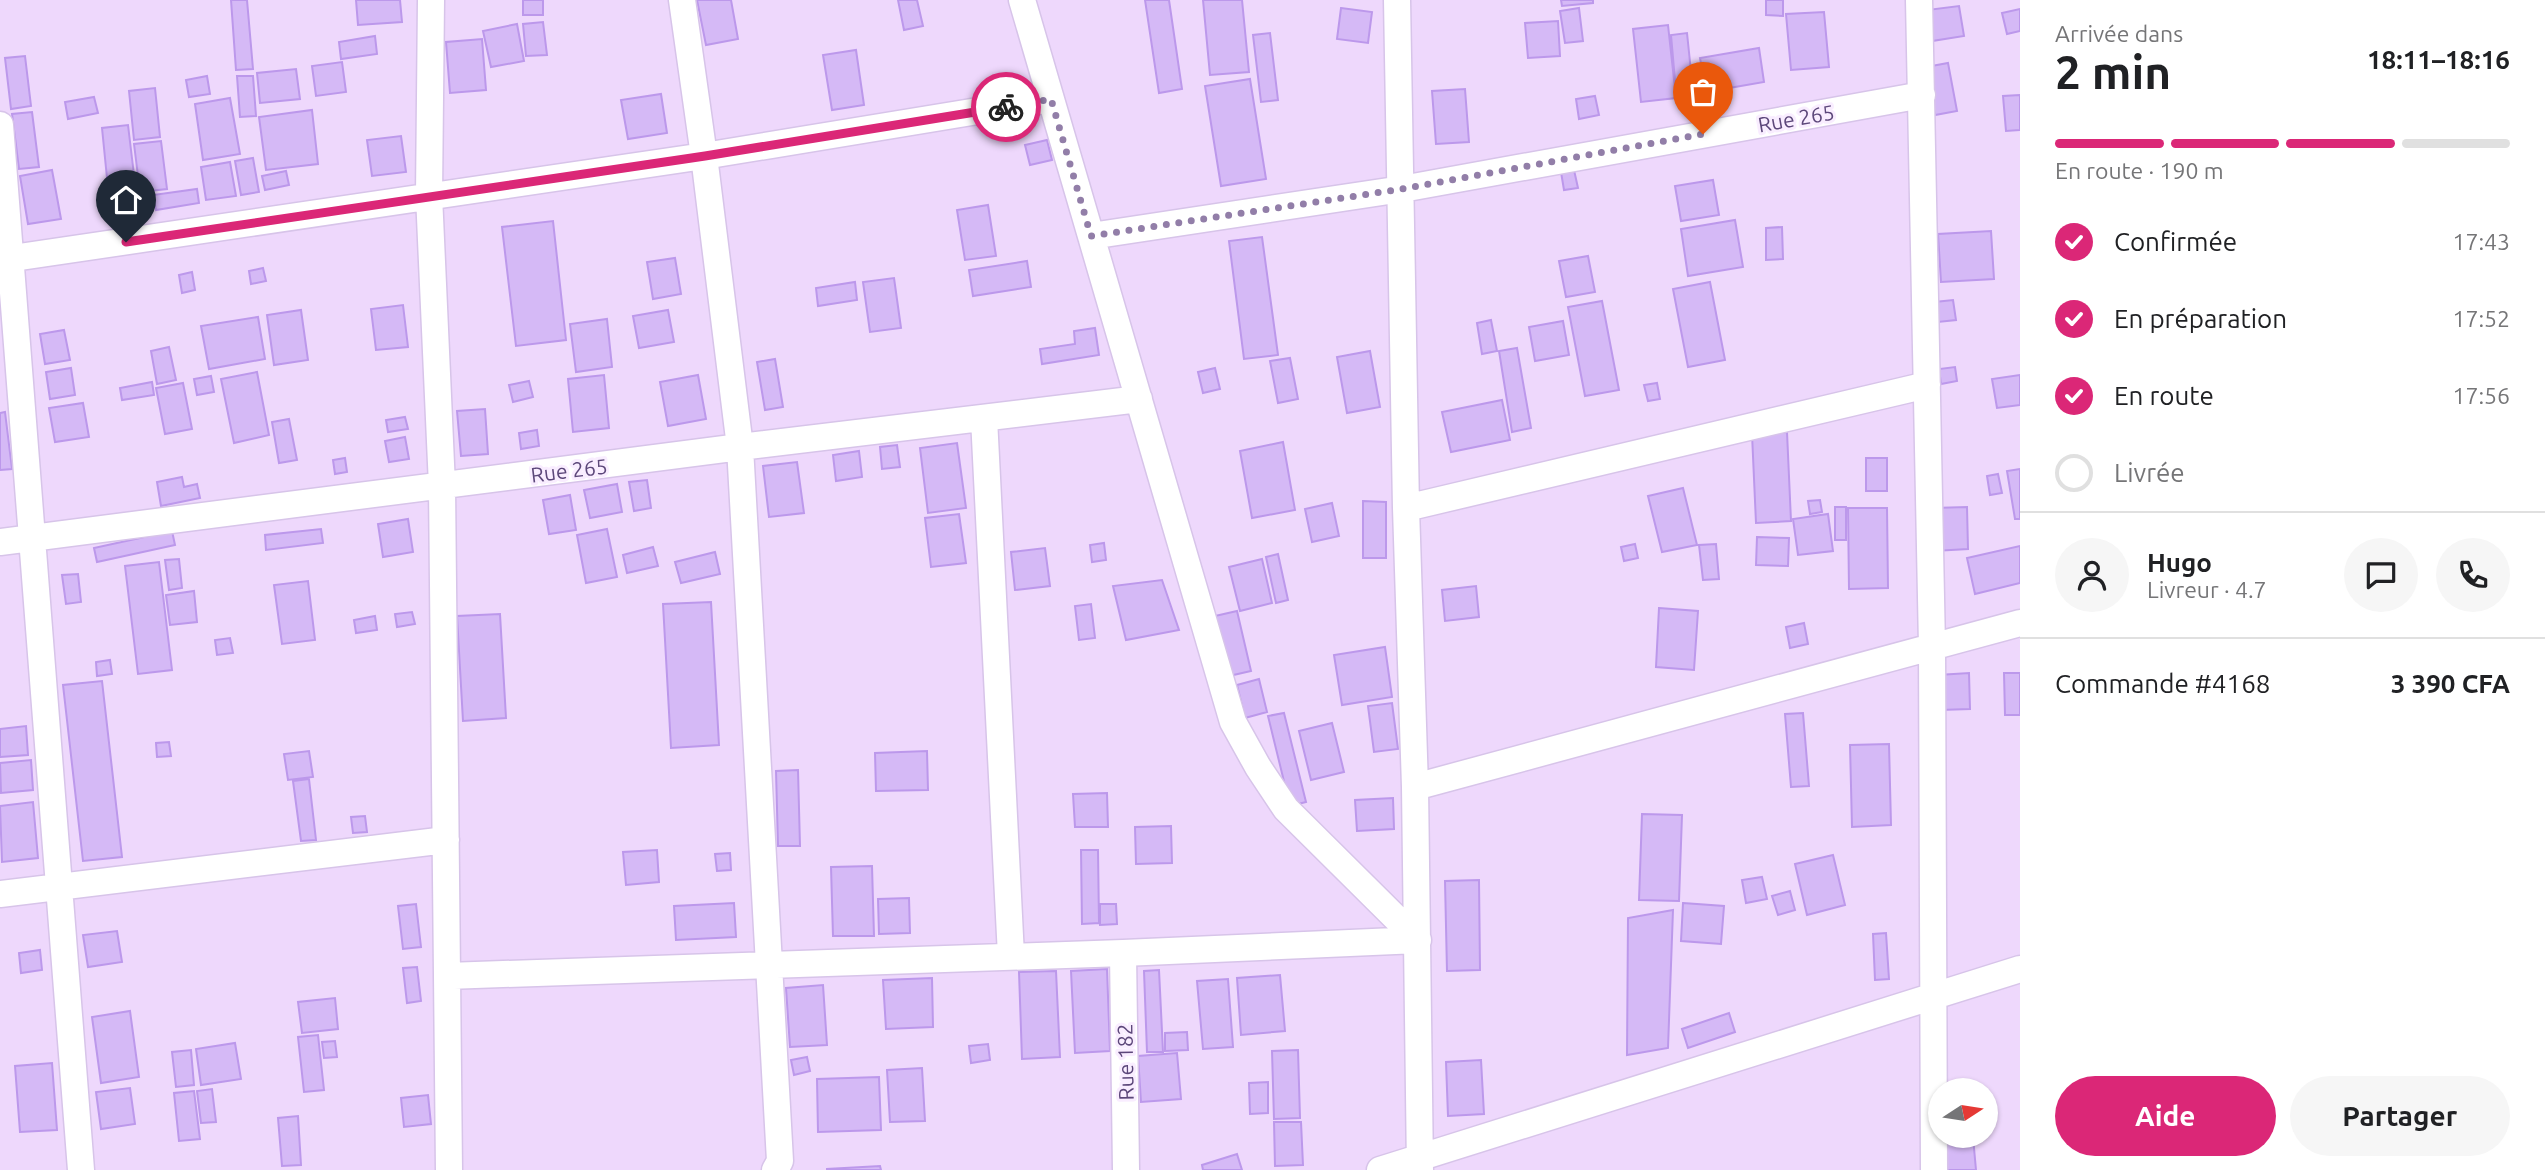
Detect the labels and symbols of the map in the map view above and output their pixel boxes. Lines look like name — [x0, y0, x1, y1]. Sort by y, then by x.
pin — [1673, 62, 1733, 134]
courier — [971, 72, 1041, 142]
street label: Rue 265 — [1756, 99, 1836, 137]
pin — [96, 170, 156, 242]
street label: Rue 265 — [529, 453, 609, 487]
street label: Rue 182 — [1112, 1023, 1138, 1101]
north arrow — [1928, 1078, 1998, 1148]

